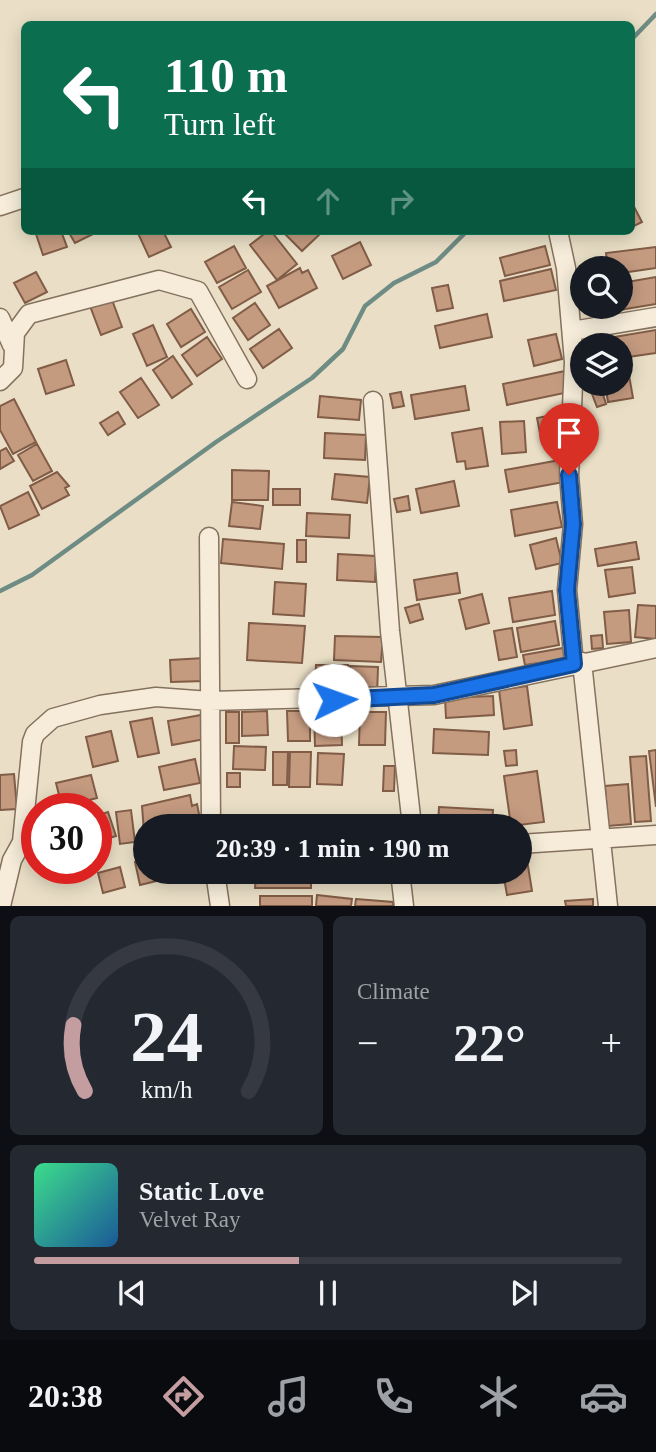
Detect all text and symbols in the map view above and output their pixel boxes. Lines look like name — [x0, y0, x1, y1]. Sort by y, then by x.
text: 110 m — [164, 48, 288, 103]
icon: left — [49, 49, 140, 140]
text: Turn left — [164, 106, 276, 142]
icon: left — [236, 182, 274, 220]
icon: ahead — [309, 182, 347, 220]
icon: right — [382, 182, 420, 220]
map controls — [570, 256, 633, 396]
button: search — [570, 256, 633, 319]
button: layers — [570, 333, 633, 396]
pin — [539, 403, 599, 475]
icon: arrive — [550, 414, 588, 452]
position arrow — [297, 663, 371, 737]
speed limit sign: 30 — [21, 793, 112, 884]
text: 20:39 · 1 min · 190 m — [216, 834, 450, 863]
text: Climate — [357, 979, 430, 1004]
text: 24 — [130, 997, 203, 1078]
text: 22° — [453, 1015, 526, 1072]
text: − — [357, 1022, 378, 1064]
text: + — [601, 1022, 622, 1064]
text: km/h — [141, 1076, 193, 1103]
text: Static Love — [139, 1177, 264, 1206]
text: Velvet Ray — [139, 1207, 241, 1232]
icon: previous — [113, 1274, 151, 1312]
icon: pause — [309, 1274, 347, 1312]
icon: next — [505, 1274, 543, 1312]
icon: directions — [159, 1372, 208, 1421]
icon: music — [264, 1372, 313, 1421]
icon: phone — [369, 1372, 418, 1421]
icon: climate — [474, 1372, 523, 1421]
icon: car — [579, 1372, 628, 1421]
text: 20:38 — [28, 1378, 103, 1414]

